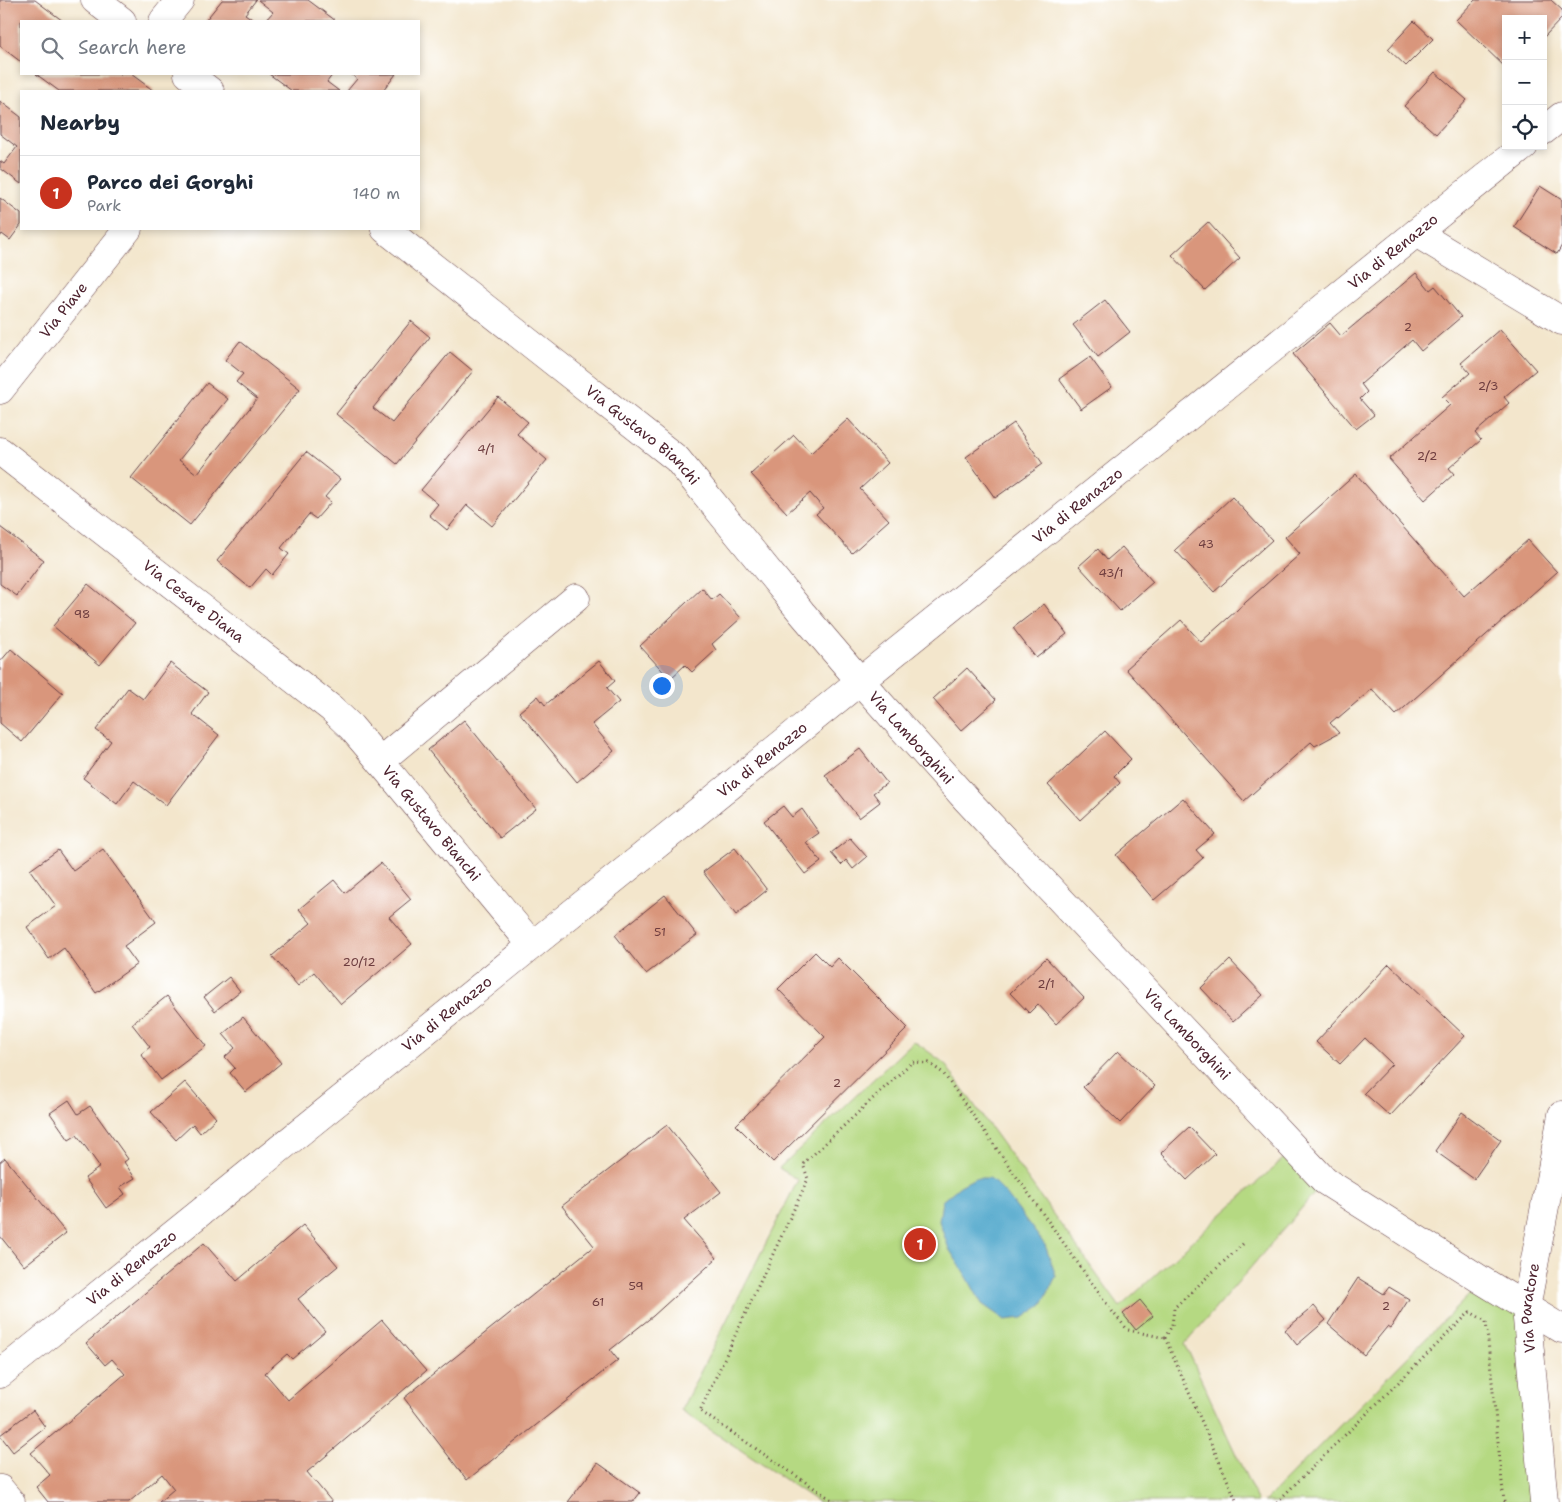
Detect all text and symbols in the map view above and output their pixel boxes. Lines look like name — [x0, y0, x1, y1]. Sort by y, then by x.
map controls — [1502, 15, 1547, 150]
button: + — [1502, 15, 1547, 60]
search box — [20, 20, 420, 75]
icon: search — [38, 34, 66, 62]
text: Search here — [78, 35, 187, 60]
button: − — [1502, 60, 1547, 105]
button: locate — [1502, 105, 1547, 150]
text: Nearby — [40, 109, 120, 137]
text: Parco dei Gorghi — [87, 170, 254, 195]
text: 1 — [52, 183, 60, 204]
text: 140 m — [353, 183, 400, 204]
text: Park — [87, 195, 121, 216]
street label: Via di Renazzo — [1344, 209, 1442, 294]
street label: Via Piave — [35, 278, 92, 342]
house number: 2 — [1404, 319, 1412, 335]
house number: 2/3 — [1478, 378, 1498, 394]
street label: Via Gustavo Bianchi — [581, 381, 704, 489]
house number: 4/1 — [477, 441, 495, 457]
house number: 2/2 — [1417, 448, 1437, 464]
street label: Via di Renazzo — [1028, 463, 1127, 548]
house number: 43 — [1198, 536, 1214, 552]
street label: Via Cesare Diana — [138, 555, 249, 648]
house number: 43/1 — [1099, 565, 1123, 581]
house number: 98 — [74, 606, 90, 622]
your location — [649, 673, 675, 699]
street label: Via Lamborghini — [864, 687, 958, 789]
street label: Via di Renazzo — [713, 717, 812, 802]
street label: Via Gustavo Bianchi — [377, 761, 485, 885]
house number: 51 — [654, 924, 666, 940]
house number: 20/12 — [342, 954, 376, 970]
street label: Via di Renazzo — [398, 971, 496, 1056]
house number: 2/1 — [1037, 976, 1055, 992]
street label: Via Lamborghini — [1139, 984, 1235, 1084]
house number: 2 — [833, 1075, 841, 1091]
pin: 1 — [904, 1225, 936, 1263]
street label: Via di Renazzo — [82, 1226, 181, 1310]
street label: Via Paratore — [1516, 1261, 1544, 1354]
house number: 59 — [628, 1278, 644, 1294]
house number: 61 — [592, 1294, 604, 1310]
house number: 2 — [1382, 1298, 1390, 1314]

